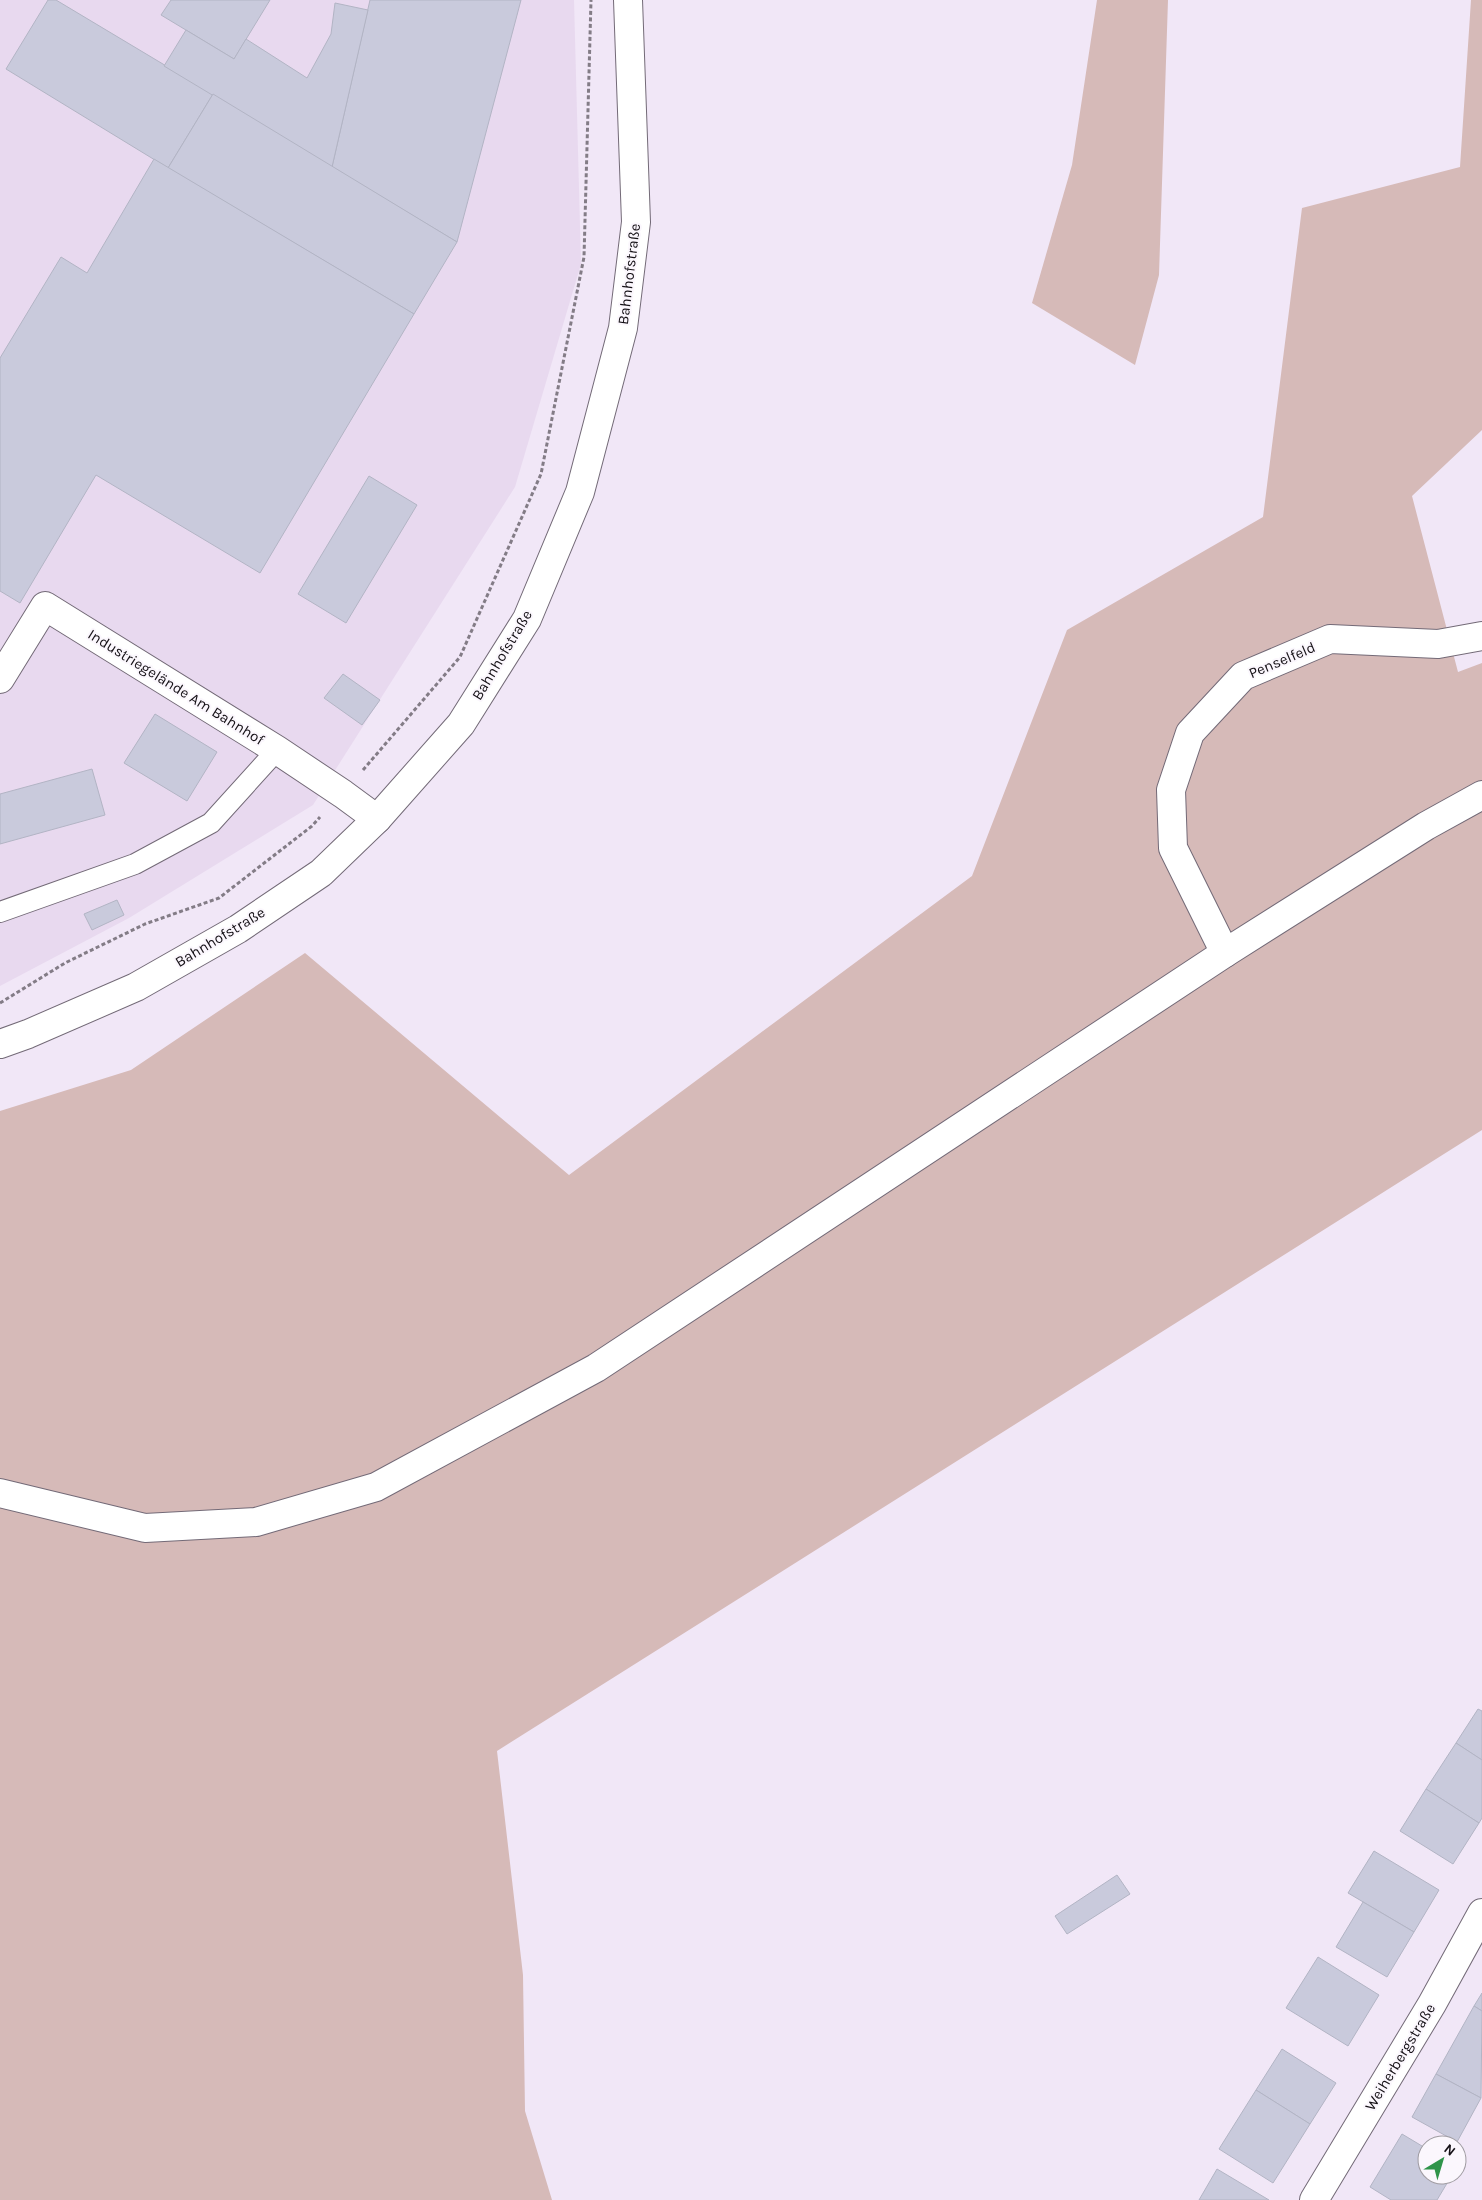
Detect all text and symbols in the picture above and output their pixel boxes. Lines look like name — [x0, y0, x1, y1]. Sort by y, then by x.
street label: Bahnhofstraße — [614, 222, 644, 326]
street label: Bahnhofstraße — [468, 607, 536, 703]
street label: Industriegelände Am Bahnhof — [85, 625, 268, 749]
street label: Penselfeld — [1246, 638, 1318, 682]
street label: Bahnhofstraße — [172, 903, 268, 971]
street label: Weiherbergstraße — [1361, 2000, 1439, 2114]
north arrow — [1417, 2135, 1467, 2185]
text: N — [1441, 2140, 1459, 2160]

